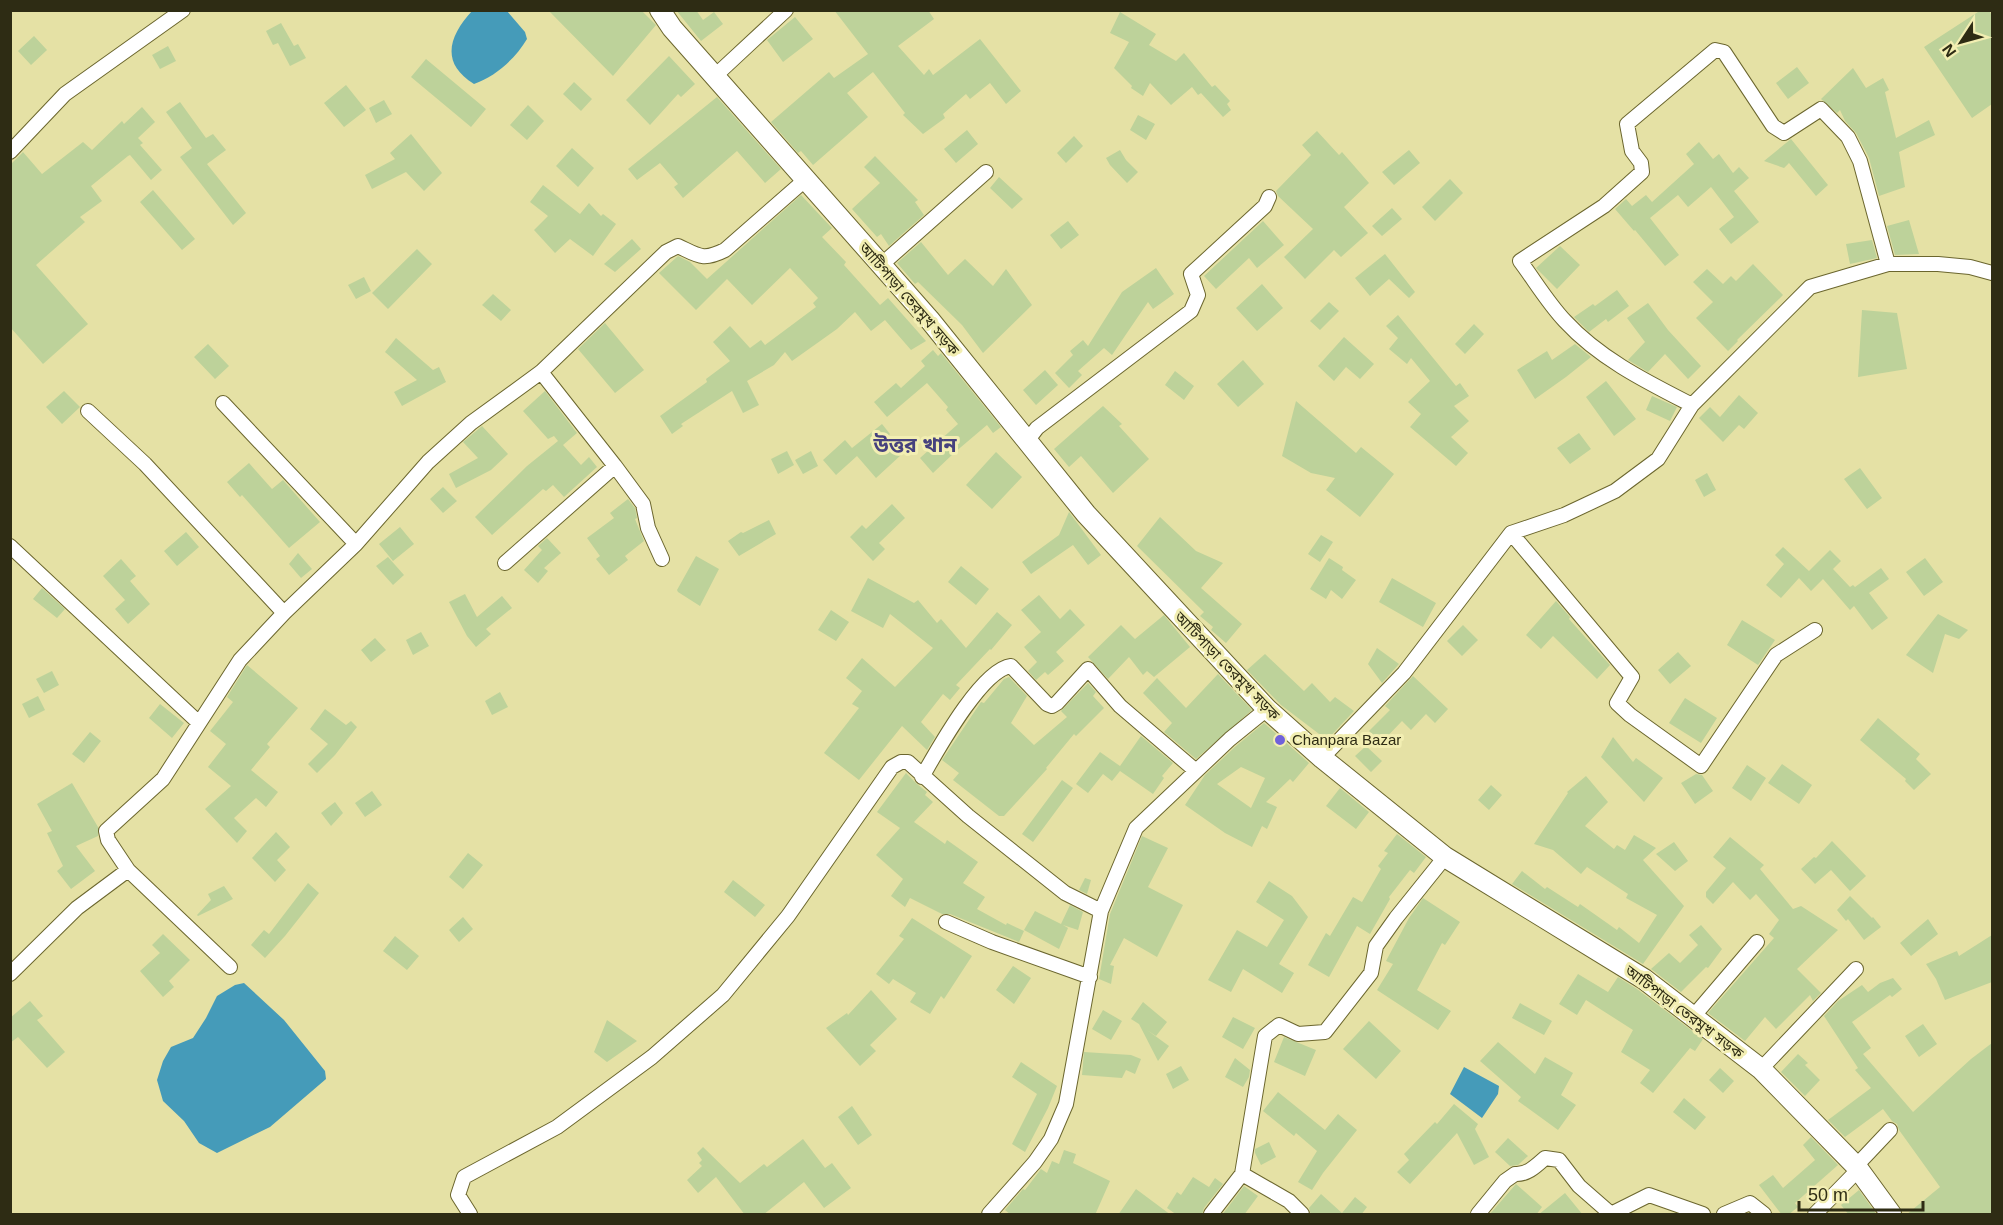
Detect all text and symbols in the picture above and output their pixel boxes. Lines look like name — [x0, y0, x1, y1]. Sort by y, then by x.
north arrow — [1931, 12, 1991, 72]
text: N — [1939, 41, 1960, 60]
street label: আটিপাড়া তেরমুখ সড়ক — [854, 238, 963, 360]
district label: উত্তর খান — [873, 433, 957, 456]
street label: আটিপাড়া তেরমুখ সড়ক — [1170, 607, 1284, 725]
place label: Chanpara Bazar — [1292, 731, 1401, 748]
marker: Chanpara Bazar — [1273, 733, 1287, 747]
street label: আটিপাড়া তেরমুখ সড়ক — [1620, 961, 1747, 1063]
scale bar — [1799, 1174, 1924, 1212]
text: 50 m — [1808, 1185, 1848, 1205]

